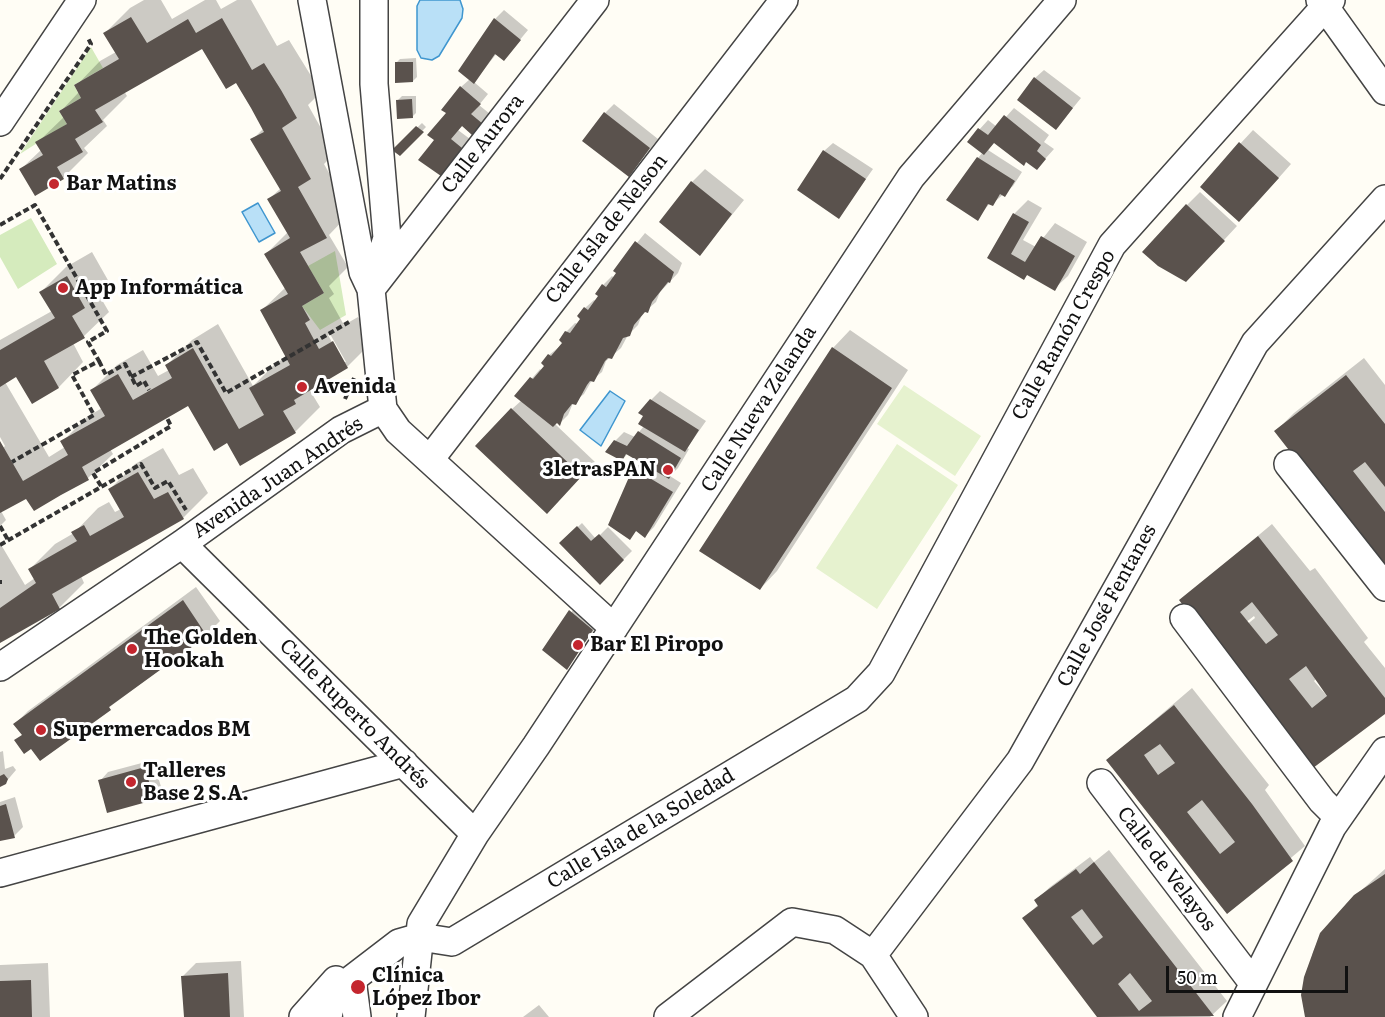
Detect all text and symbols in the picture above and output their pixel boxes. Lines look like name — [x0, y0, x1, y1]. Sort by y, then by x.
street label: Calle Aurora — [437, 89, 529, 199]
street label: Calle Isla de Nelson — [541, 149, 673, 309]
place label: Bar Matins — [66, 172, 176, 196]
marker: Bar Matins — [47, 177, 61, 191]
street label: Calle Ramón Crespo — [1007, 245, 1121, 425]
place label: App Informática — [75, 276, 243, 300]
marker: App Informática — [56, 281, 70, 295]
street label: Calle Nueva Zelanda — [696, 321, 822, 497]
place label: Avenida — [314, 375, 396, 399]
marker: Avenida — [295, 380, 309, 394]
street label: Avenida Juan Andrés — [188, 412, 368, 544]
place label: 3letrasPAN — [543, 458, 656, 482]
marker: 3letrasPAN — [661, 463, 675, 477]
street label: Calle José Fentanes — [1052, 520, 1162, 692]
place label: The Golden Hookah — [144, 626, 258, 673]
place label: Bar El Piropo — [590, 633, 723, 657]
street label: Calle Ruperto Andrés — [274, 634, 434, 794]
marker: Bar El Piropo — [571, 638, 585, 652]
marker: The Golden Hookah — [125, 642, 139, 656]
place label: Supermercados BM — [53, 718, 251, 742]
marker: Supermercados BM — [34, 723, 48, 737]
place label: Talleres Base 2 S.A. — [143, 759, 249, 806]
street label: Calle Isla de la Soledad — [543, 764, 739, 894]
marker: Talleres Base 2 S.A. — [124, 775, 138, 789]
street label: Calle de Velayos — [1111, 802, 1221, 936]
scale bar — [1169, 954, 1350, 992]
text: 50 m — [1177, 963, 1218, 990]
place label: Clínica López Ibor — [372, 964, 481, 1011]
marker: Clínica López Ibor — [349, 978, 367, 996]

